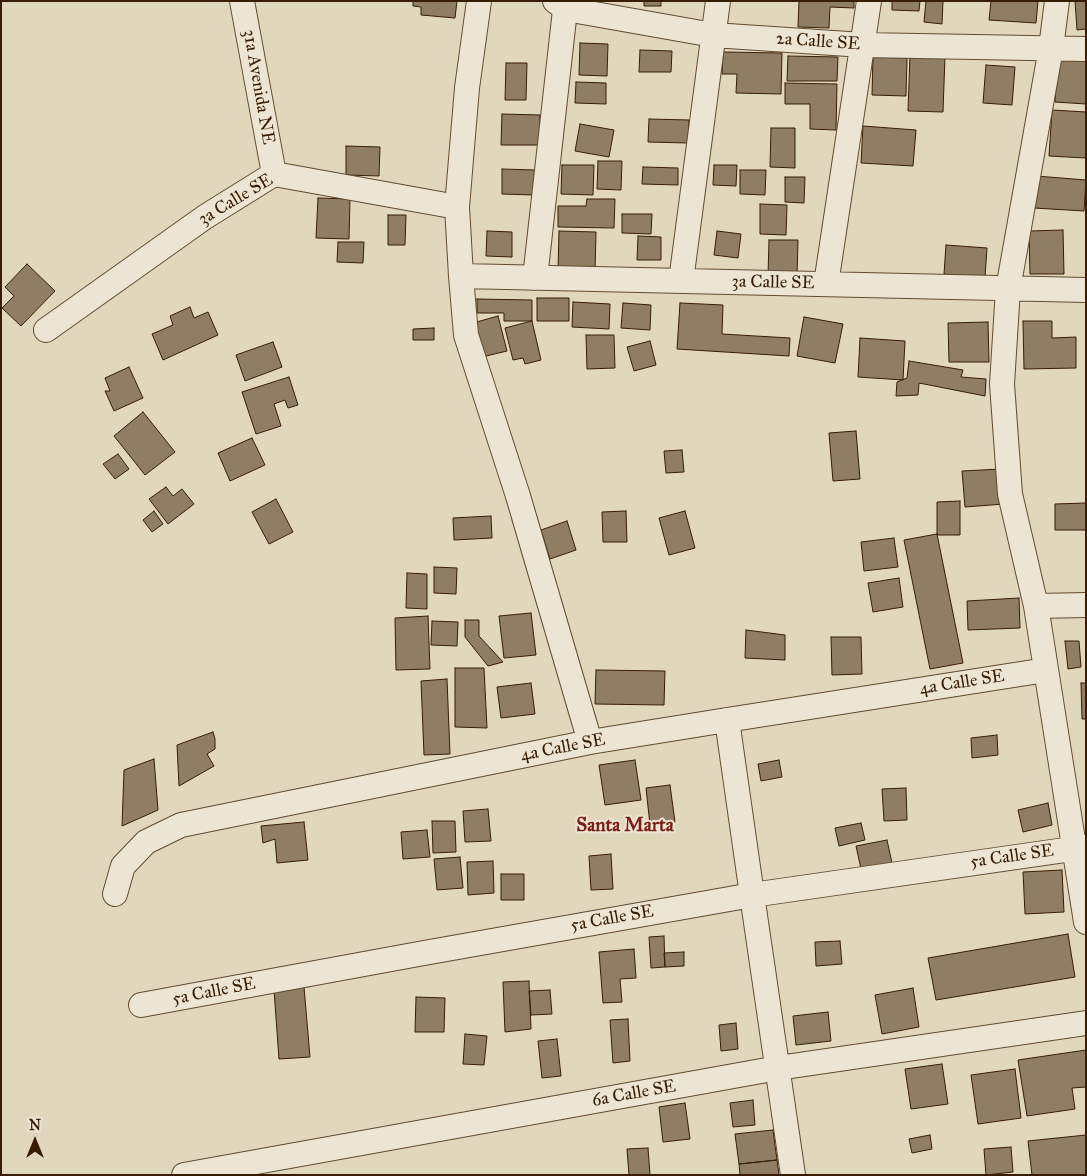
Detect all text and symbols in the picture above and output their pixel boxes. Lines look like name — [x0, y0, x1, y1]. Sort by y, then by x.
street label: 31a Avenida NE — [237, 28, 279, 146]
street label: 2a Calle SE — [775, 28, 861, 56]
street label: 3a Calle SE — [195, 169, 277, 231]
street label: 3a Calle SE — [731, 271, 815, 295]
street label: 4a Calle SE — [918, 666, 1006, 700]
street label: 4a Calle SE — [519, 729, 607, 767]
district label: Santa Marta — [576, 815, 674, 837]
street label: 5a Calle SE — [969, 840, 1055, 874]
street label: 5a Calle SE — [569, 901, 655, 937]
street label: 5a Calle SE — [171, 973, 257, 1011]
street label: 6a Calle SE — [590, 1076, 678, 1112]
north arrow — [10, 1116, 60, 1166]
text: N — [29, 1117, 41, 1134]

